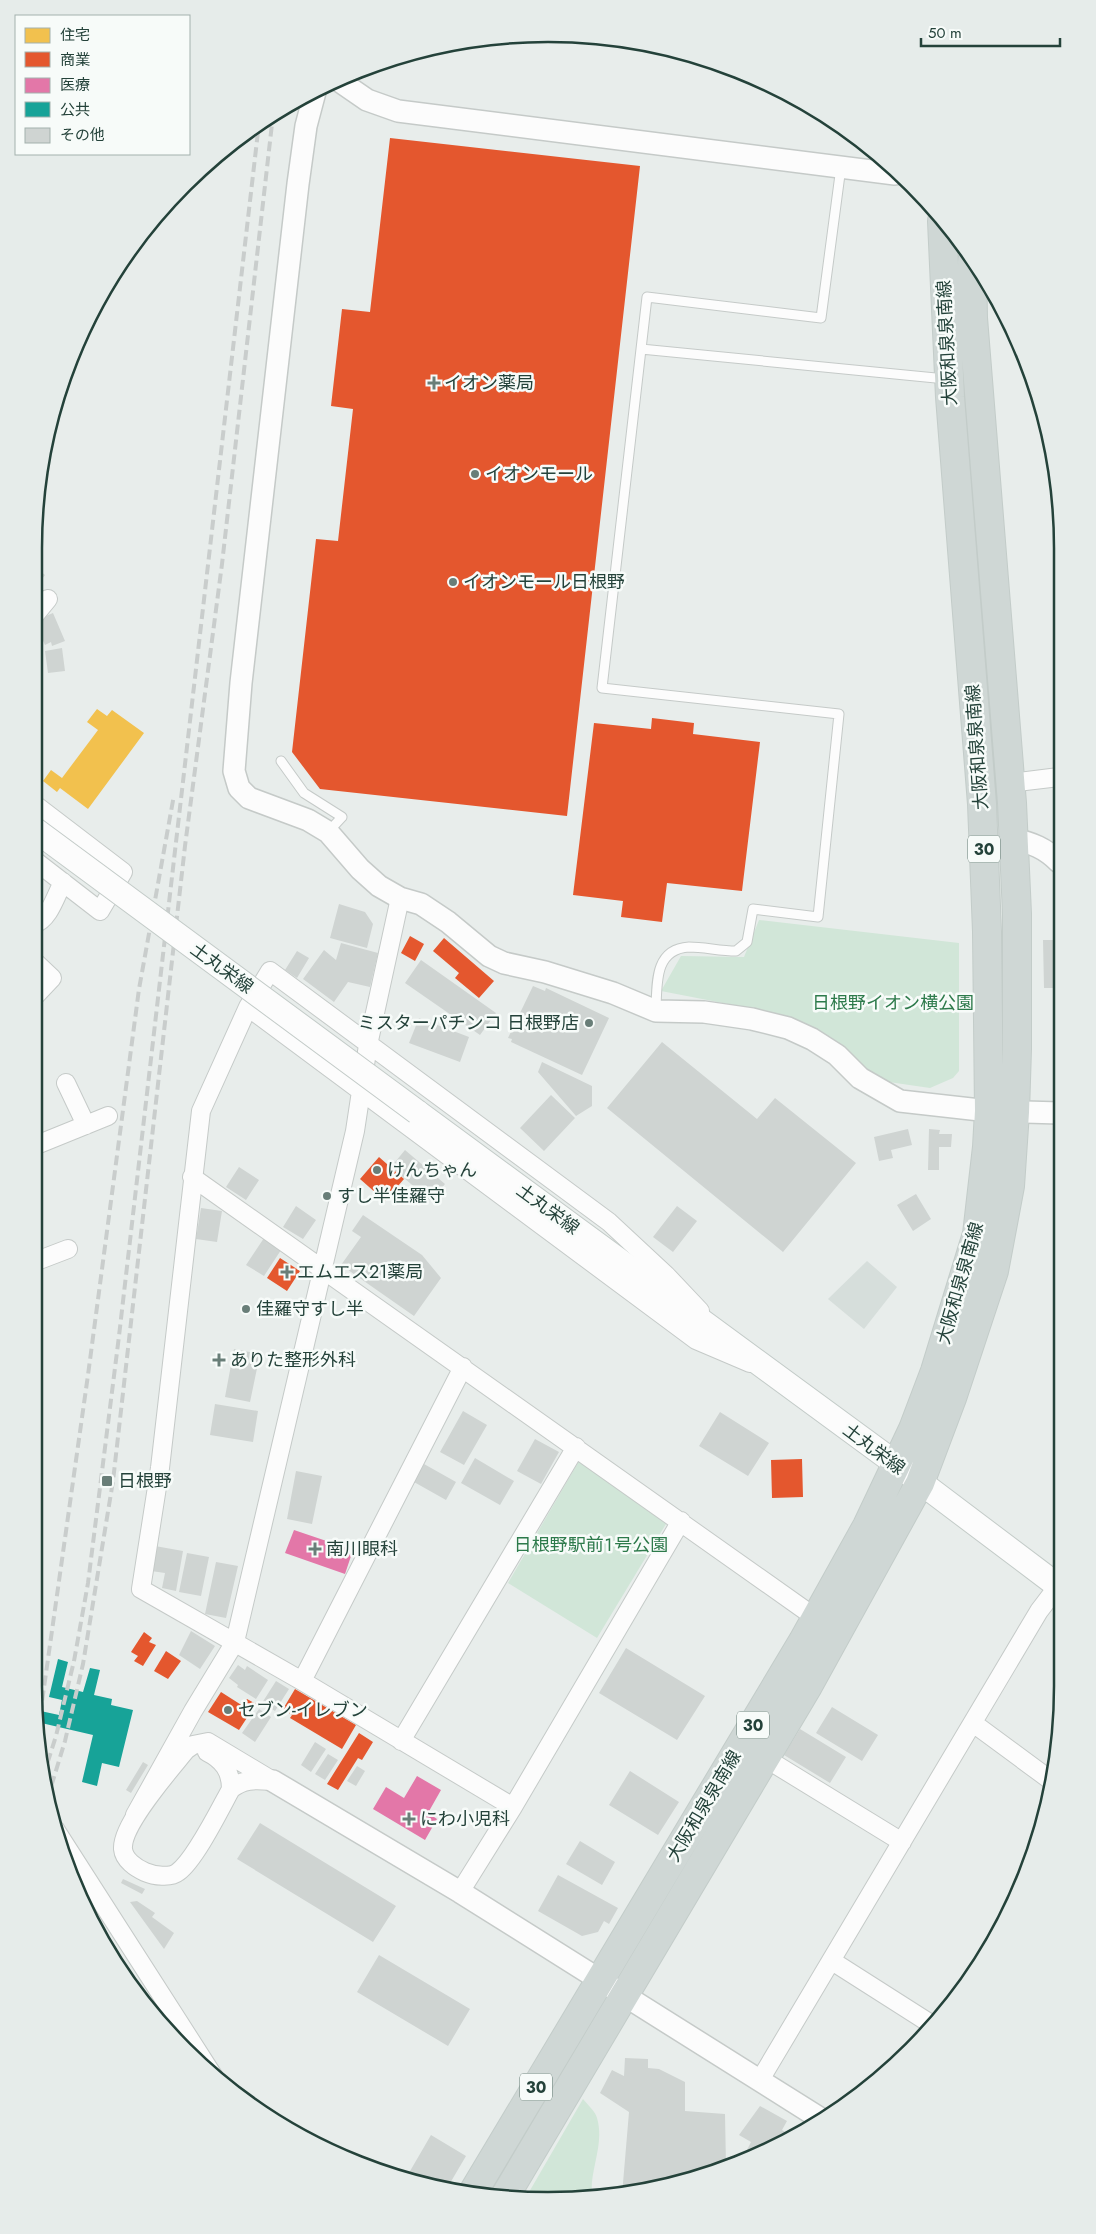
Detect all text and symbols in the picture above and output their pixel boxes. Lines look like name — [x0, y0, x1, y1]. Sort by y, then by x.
legend — [15, 15, 190, 155]
scale bar — [921, 15, 1060, 47]
text: 50 m — [928, 22, 962, 44]
text: 住宅 — [60, 24, 90, 46]
text: 商業 — [60, 49, 90, 71]
text: 医療 — [60, 74, 90, 96]
text: 公共 — [60, 99, 90, 121]
text: その他 — [60, 124, 105, 146]
street label: 大阪和泉泉南線 — [931, 279, 963, 407]
place label: イオン薬局 — [444, 370, 534, 396]
marker: イオン薬局 — [428, 377, 440, 389]
place label: イオンモール — [485, 461, 593, 487]
marker: イオンモール — [469, 468, 481, 480]
place label: イオンモール日根野 — [463, 569, 625, 595]
marker: イオンモール日根野 — [447, 576, 459, 588]
street label: 大阪和泉泉南線 — [960, 683, 994, 811]
road number: 30 — [968, 836, 1000, 862]
street label: 土丸栄線 — [185, 936, 259, 1000]
park label: 日根野イオン横公園 — [812, 990, 974, 1016]
place label: ミスターパチンコ 日根野店 — [358, 1010, 579, 1036]
marker: ミスターパチンコ 日根野店 — [583, 1017, 595, 1029]
place label: けんちゃん — [387, 1157, 477, 1183]
marker: けんちゃん — [371, 1164, 383, 1176]
street label: 土丸栄線 — [511, 1177, 585, 1241]
place label: すし半佳羅守 — [337, 1183, 445, 1209]
marker: すし半佳羅守 — [321, 1190, 333, 1202]
street label: 大阪和泉泉南線 — [930, 1219, 990, 1347]
place label: エムエス21薬局 — [297, 1259, 423, 1285]
marker: エムエス21薬局 — [281, 1266, 293, 1278]
place label: 佳羅守すし半 — [256, 1296, 364, 1322]
marker: 佳羅守すし半 — [240, 1303, 252, 1315]
place label: ありた整形外科 — [230, 1347, 356, 1373]
marker: ありた整形外科 — [212, 1353, 226, 1367]
street label: 土丸栄線 — [837, 1417, 911, 1481]
place label: 日根野 — [118, 1468, 172, 1494]
marker: 日根野 — [100, 1474, 114, 1488]
park label: 日根野駅前１号公園 — [514, 1532, 668, 1558]
place label: 南川眼科 — [326, 1536, 398, 1562]
marker: 南川眼科 — [308, 1542, 322, 1556]
place label: セブン-イレブン — [238, 1697, 368, 1723]
marker: セブン-イレブン — [222, 1704, 234, 1716]
road number: 30 — [737, 1712, 769, 1738]
street label: 大阪和泉泉南線 — [660, 1745, 748, 1867]
place label: にわ小児科 — [420, 1806, 510, 1832]
marker: にわ小児科 — [402, 1812, 416, 1826]
road number: 30 — [520, 2074, 552, 2100]

